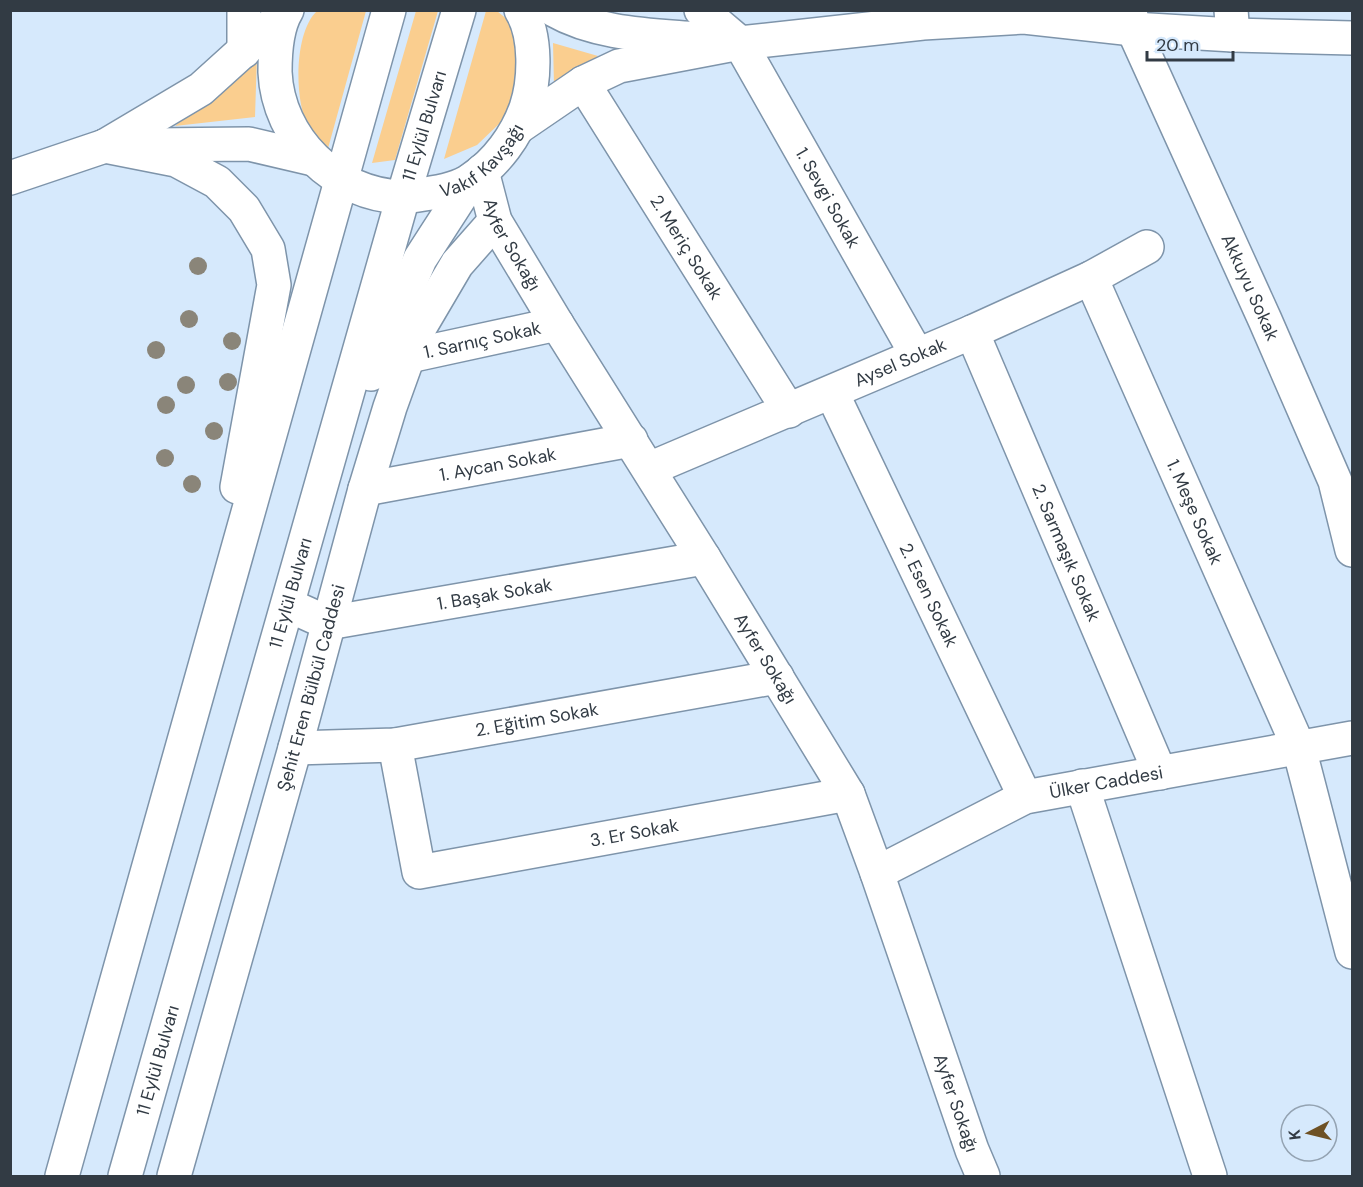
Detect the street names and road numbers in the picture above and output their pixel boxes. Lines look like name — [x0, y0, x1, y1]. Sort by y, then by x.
street label: 11 Eylül Bulvarı — [396, 68, 452, 184]
street label: Vakıf Kavşağı — [437, 120, 529, 203]
street label: 1. Sevgi Sokak — [790, 143, 866, 252]
street label: 2. Meriç Sokak — [644, 190, 728, 304]
street label: Ayfer Sokağı — [478, 196, 546, 295]
street label: Akkuyu Sokak — [1216, 230, 1285, 345]
street label: 1. Sarnıç Sokak — [421, 316, 543, 364]
street label: Aysel Sokak — [851, 332, 950, 392]
street label: 1. Aycan Sokak — [437, 442, 558, 487]
street label: 1. Meşe Sokak — [1161, 456, 1228, 568]
street label: 2. Sarmaşık Sokak — [1026, 480, 1106, 625]
street label: 11 Eylül Bulvarı — [263, 535, 318, 651]
street label: 2. Esen Sokak — [894, 539, 964, 651]
street label: 1. Başak Sokak — [435, 572, 554, 616]
street label: Şehit Eren Bülbül Caddesi — [271, 582, 351, 794]
street label: Ayfer Sokağı — [728, 609, 802, 708]
street label: 2. Eğitim Sokak — [473, 697, 600, 742]
street label: Ülker Caddesi — [1048, 760, 1165, 804]
street label: 3. Er Sokak — [588, 813, 680, 853]
street label: 11 Eylül Bulvarı — [131, 1002, 185, 1119]
street label: Ayfer Sokağı — [928, 1051, 984, 1155]

